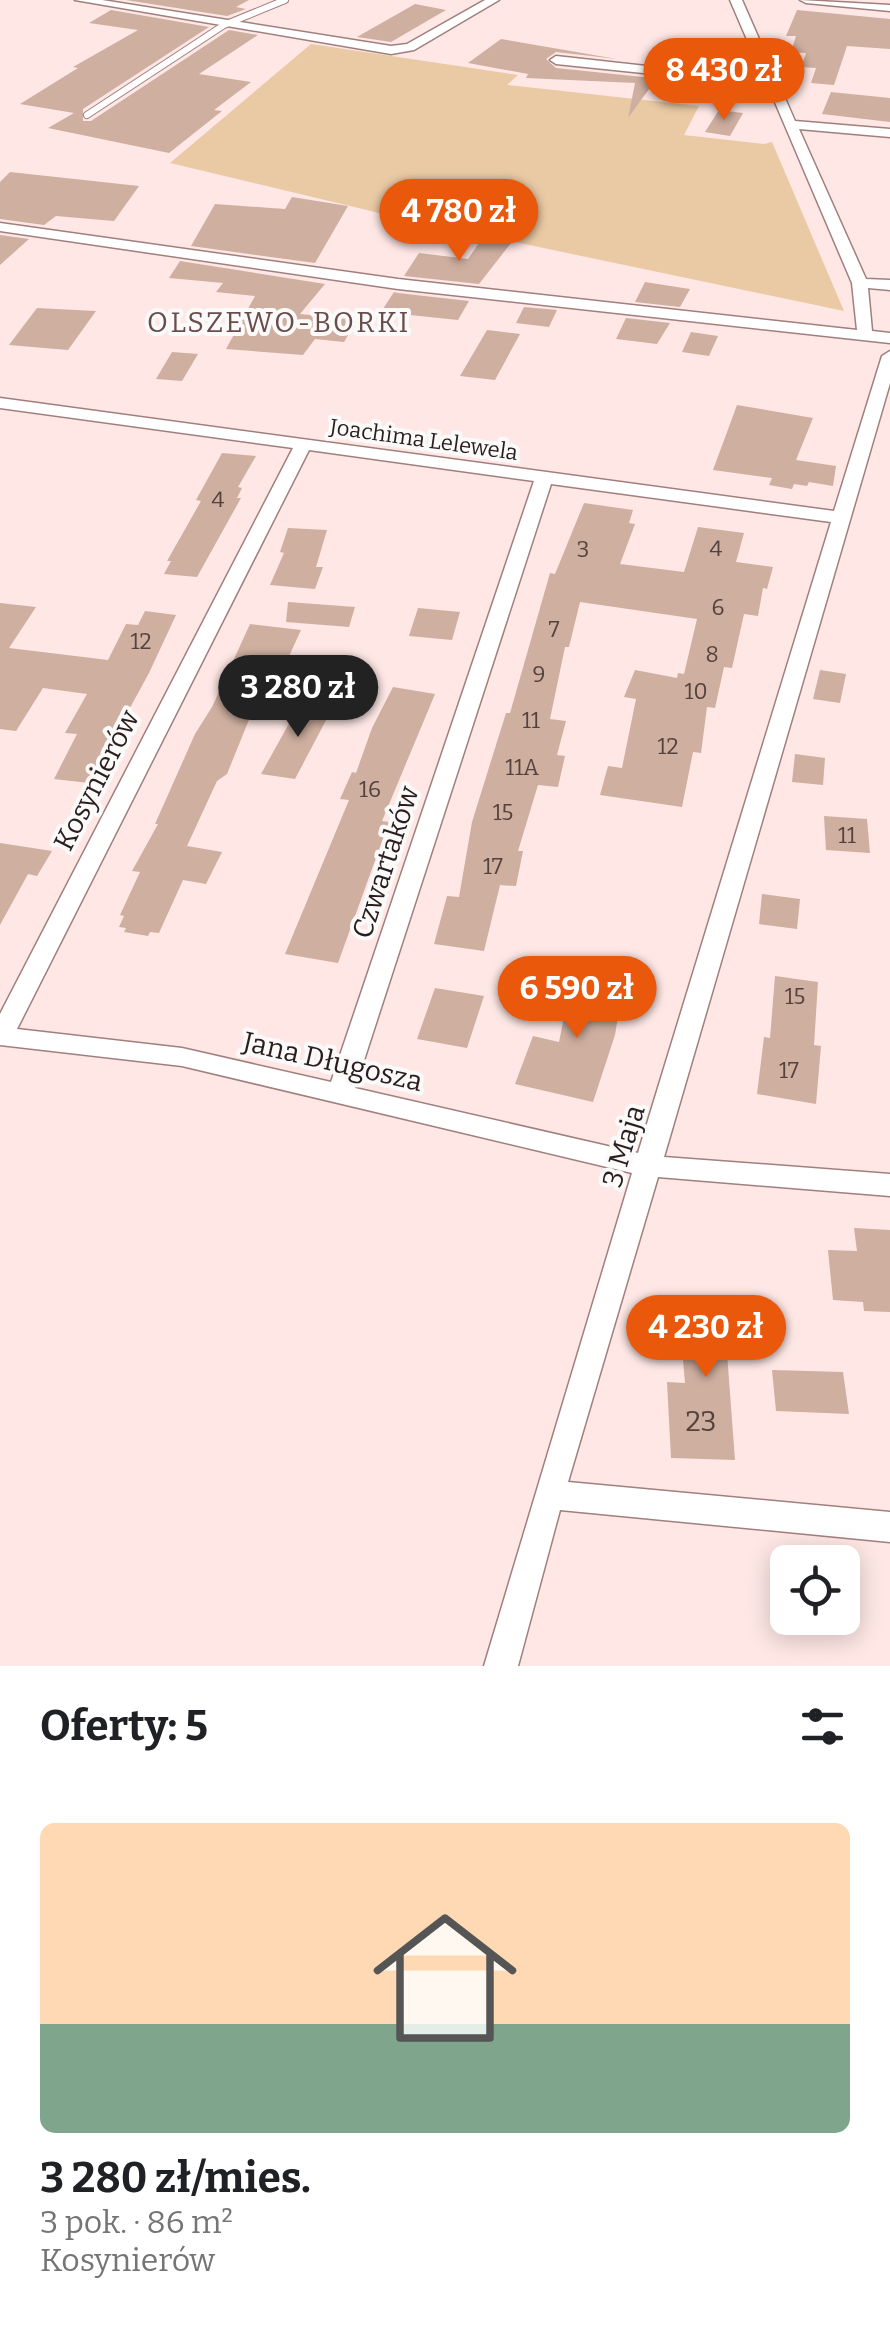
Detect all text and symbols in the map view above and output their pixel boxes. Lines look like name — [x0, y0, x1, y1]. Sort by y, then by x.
pin: 8 430 zł — [621, 38, 827, 123]
text: 8 430 zł — [666, 51, 782, 89]
pin: 4 780 zł — [356, 179, 562, 264]
text: 4 780 zł — [401, 192, 517, 230]
district label: OLSZEWO-BORKI — [147, 306, 411, 339]
street label: Joachima Lelewela — [327, 413, 520, 466]
house number: 4 — [212, 486, 225, 513]
house number: 4 — [710, 535, 723, 562]
house number: 3 — [577, 536, 589, 563]
house number: 6 — [712, 594, 724, 621]
house number: 7 — [548, 616, 560, 643]
house number: 12 — [131, 628, 151, 655]
house number: 8 — [705, 641, 719, 668]
pin: 3 280 zł — [195, 655, 401, 740]
house number: 9 — [533, 661, 545, 688]
text: 3 280 zł — [240, 668, 356, 706]
house number: 10 — [684, 678, 708, 705]
street label: Kosynierów — [47, 704, 146, 856]
house number: 11 — [522, 707, 540, 734]
house number: 12 — [658, 733, 678, 760]
house number: 11A — [505, 754, 539, 781]
house number: 16 — [359, 776, 381, 803]
street label: Czwartaków — [345, 781, 426, 942]
house number: 15 — [493, 799, 513, 826]
house number: 11 — [838, 822, 856, 849]
house number: 17 — [483, 853, 503, 880]
pin: 6 590 zł — [474, 956, 680, 1041]
text: 6 590 zł — [520, 969, 634, 1007]
house number: 15 — [785, 983, 805, 1010]
street label: Jana Długosza — [239, 1025, 426, 1098]
house number: 17 — [779, 1057, 799, 1084]
street label: 3 Maja — [595, 1101, 652, 1191]
pin: 4 230 zł — [603, 1295, 809, 1380]
text: 4 230 zł — [648, 1308, 764, 1346]
house number: 23 — [685, 1405, 717, 1438]
map controls — [770, 1545, 860, 1635]
button: locate — [770, 1545, 860, 1635]
icon: filters — [795, 1699, 850, 1754]
text: Oferty: 5 — [40, 1701, 208, 1751]
icon: home — [355, 1888, 535, 2068]
text: 3 280 zł/mies. — [40, 2153, 311, 2203]
text: 3 pok. · 86 m² — [40, 2203, 233, 2241]
text: Kosynierów — [40, 2241, 215, 2279]

